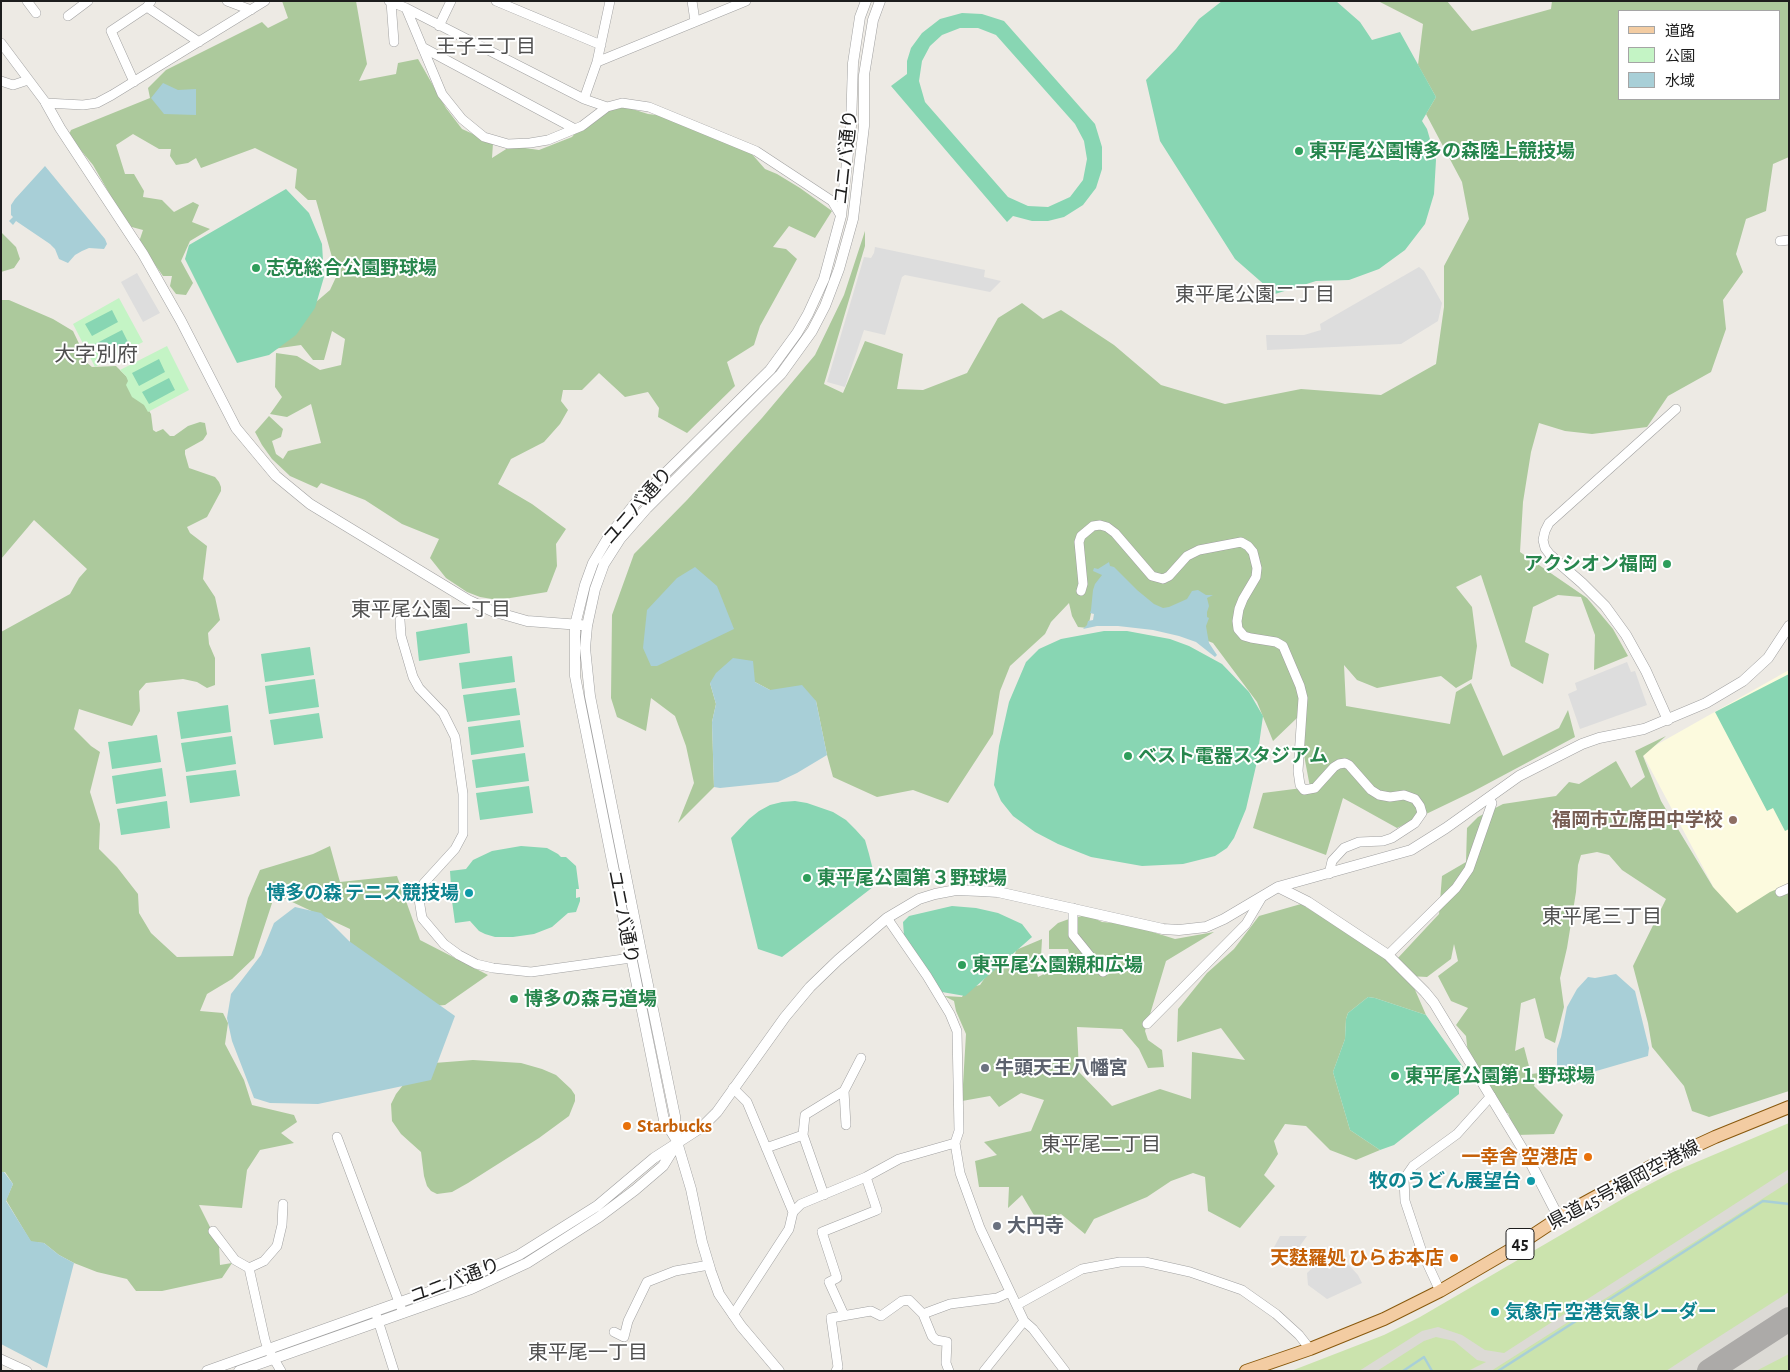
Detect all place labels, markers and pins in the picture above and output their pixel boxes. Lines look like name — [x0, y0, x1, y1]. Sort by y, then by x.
place label: 東平尾公園博多の森陸上競技場 — [1309, 140, 1575, 162]
marker: 東平尾公園博多の森陸上競技場 — [1293, 145, 1305, 157]
place label: 志免総合公園野球場 — [266, 257, 437, 279]
marker: 志免総合公園野球場 — [250, 262, 262, 274]
place label: アクシオン福岡 — [1524, 553, 1657, 575]
marker: アクシオン福岡 — [1661, 558, 1673, 570]
place label: ベスト電器スタジアム — [1138, 745, 1328, 767]
marker: ベスト電器スタジアム — [1122, 750, 1134, 762]
place label: 福岡市立席田中学校 — [1552, 809, 1723, 831]
marker: 福岡市立席田中学校 — [1727, 814, 1739, 826]
place label: 東平尾公園第３野球場 — [817, 867, 1007, 889]
marker: 東平尾公園第３野球場 — [801, 872, 813, 884]
place label: 博多の森 テニス競技場 — [266, 882, 459, 904]
marker: 博多の森 テニス競技場 — [463, 887, 475, 899]
place label: 東平尾公園親和広場 — [972, 954, 1143, 976]
marker: 東平尾公園親和広場 — [956, 959, 968, 971]
place label: 博多の森弓道場 — [524, 988, 657, 1010]
marker: 博多の森弓道場 — [508, 993, 520, 1005]
place label: 牛頭天王八幡宮 — [995, 1057, 1128, 1079]
marker: 牛頭天王八幡宮 — [979, 1062, 991, 1074]
place label: 東平尾公園第１野球場 — [1405, 1065, 1595, 1087]
marker: 東平尾公園第１野球場 — [1389, 1070, 1401, 1082]
place label: Starbucks — [637, 1115, 712, 1137]
marker: Starbucks — [621, 1120, 633, 1132]
place label: 一幸舎 空港店 — [1461, 1146, 1578, 1168]
marker: 一幸舎 空港店 — [1582, 1151, 1594, 1163]
place label: 牧のうどん展望台 — [1369, 1170, 1521, 1192]
marker: 牧のうどん展望台 — [1525, 1175, 1537, 1187]
place label: 大円寺 — [1007, 1215, 1064, 1237]
marker: 大円寺 — [991, 1220, 1003, 1232]
place label: 天麩羅処 ひらお本店 — [1270, 1247, 1444, 1269]
marker: 天麩羅処 ひらお本店 — [1448, 1252, 1460, 1264]
place label: 気象庁 空港気象レーダー — [1505, 1301, 1717, 1323]
marker: 気象庁 空港気象レーダー — [1489, 1306, 1501, 1318]

